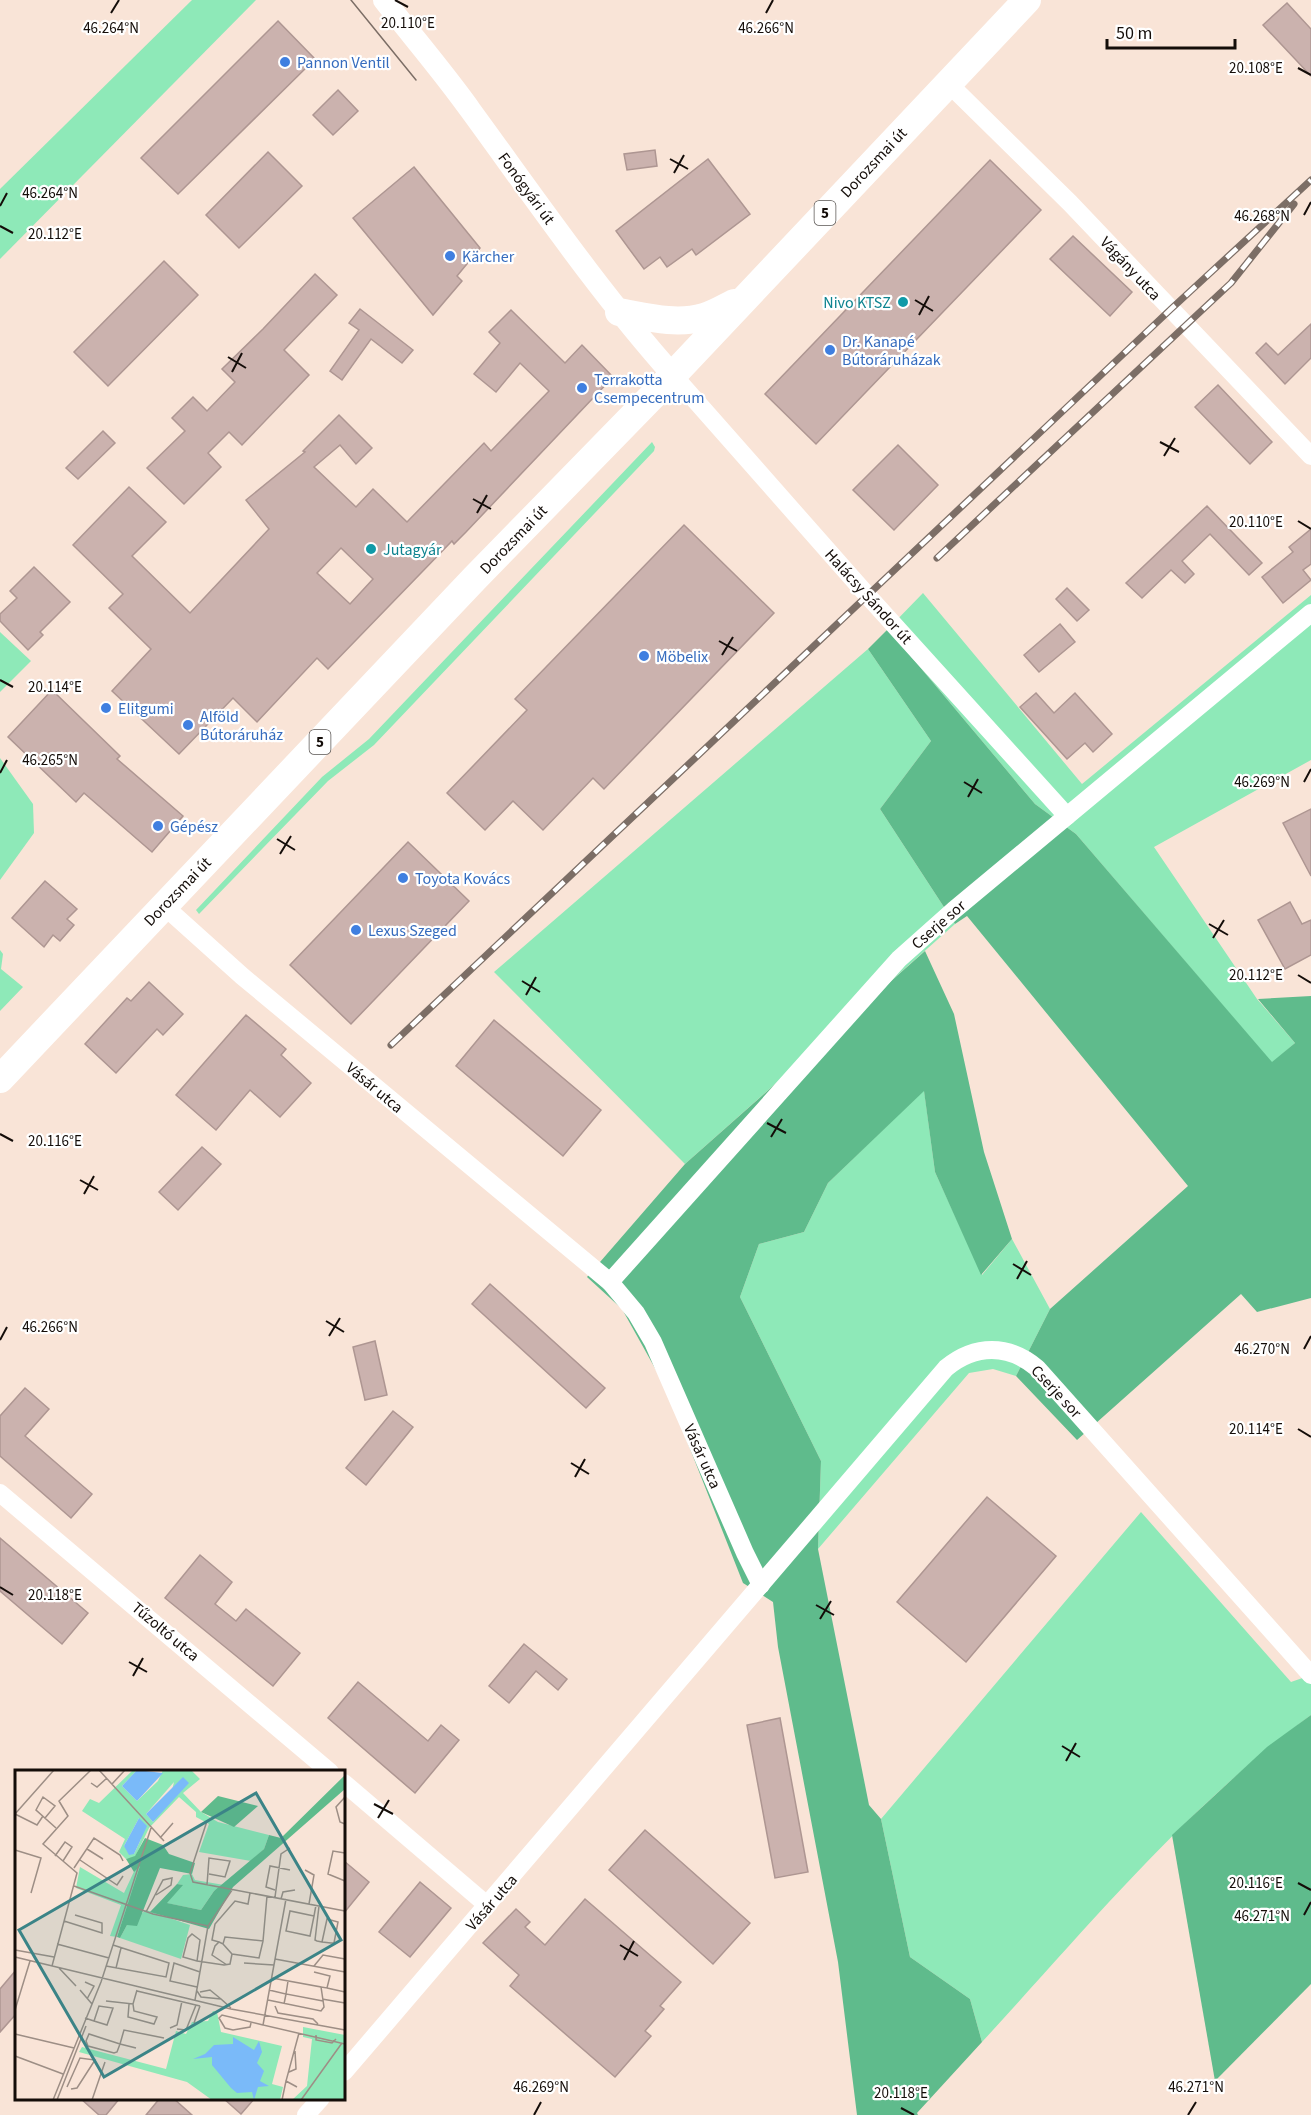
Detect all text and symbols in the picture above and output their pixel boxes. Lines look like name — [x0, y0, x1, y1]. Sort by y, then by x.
scale bar — [1107, 12, 1234, 50]
text: 20.110°E — [381, 13, 435, 34]
text: 46.264°N — [83, 18, 139, 39]
text: 46.266°N — [738, 18, 794, 39]
text: 50 m — [1116, 21, 1152, 46]
place label: Pannon Ventil — [297, 52, 390, 74]
marker: Pannon Ventil — [278, 55, 292, 69]
text: 20.108°E — [1229, 58, 1283, 79]
street label: Dorozsmai út — [835, 122, 912, 203]
street label: Fonógyári út — [493, 148, 560, 230]
text: 46.264°N — [22, 183, 78, 204]
road number: 5 — [814, 201, 836, 225]
text: 46.268°N — [1234, 206, 1290, 227]
text: 20.112°E — [28, 224, 82, 245]
street label: Vágány utca — [1095, 232, 1166, 306]
place label: Kärcher — [462, 246, 515, 268]
marker: Kärcher — [443, 249, 457, 263]
place label: Nivo KTSZ — [823, 292, 891, 314]
marker: Nivo KTSZ — [896, 295, 910, 309]
place label: Dr. Kanapé Bútoráruházak — [842, 331, 941, 371]
marker: Dr. Kanapé Bútoráruházak — [823, 343, 837, 357]
place label: Terrakotta Csempecentrum — [594, 369, 704, 409]
marker: Terrakotta Csempecentrum — [575, 381, 589, 395]
street label: Dorozsmai út — [475, 500, 553, 579]
text: 20.110°E — [1229, 512, 1283, 533]
place label: Jutagyár — [383, 539, 442, 561]
marker: Jutagyár — [364, 542, 378, 556]
street label: Halácsy Sándor út — [820, 544, 917, 649]
place label: Möbelix — [656, 646, 708, 668]
marker: Möbelix — [637, 649, 651, 663]
text: 20.114°E — [28, 677, 82, 698]
place label: Elitgumi — [118, 698, 174, 720]
marker: Elitgumi — [99, 701, 113, 715]
place label: Alföld Bútoráruház — [200, 706, 283, 746]
marker: Alföld Bútoráruház — [181, 718, 195, 732]
road number: 5 — [310, 730, 330, 754]
text: 46.265°N — [22, 750, 78, 771]
text: 46.269°N — [1234, 772, 1290, 793]
place label: Gépész — [170, 816, 218, 838]
marker: Gépész — [151, 819, 165, 833]
street label: Dorozsmai út — [139, 852, 217, 931]
place label: Toyota Kovács — [415, 868, 511, 890]
marker: Toyota Kovács — [396, 871, 410, 885]
street label: Cserje sor — [907, 895, 971, 954]
place label: Lexus Szeged — [368, 920, 457, 942]
marker: Lexus Szeged — [349, 923, 363, 937]
text: 20.112°E — [1229, 965, 1283, 986]
street label: Vásár utca — [341, 1057, 408, 1118]
text: 20.116°E — [28, 1131, 82, 1152]
text: 46.266°N — [22, 1317, 78, 1338]
text: 46.270°N — [1234, 1339, 1290, 1360]
street label: Cserje sor — [1026, 1360, 1087, 1423]
text: 20.114°E — [1229, 1419, 1283, 1440]
street label: Vásár utca — [678, 1421, 726, 1492]
text: 20.118°E — [28, 1585, 82, 1606]
street label: Tűzoltó utca — [127, 1597, 204, 1667]
inset map — [15, 1770, 345, 2100]
street label: Vásár utca — [461, 1870, 523, 1936]
text: 20.116°E — [1229, 1873, 1283, 1894]
text: 46.271°N — [1234, 1906, 1290, 1927]
text: 46.269°N — [513, 2077, 569, 2098]
text: 46.271°N — [1168, 2077, 1224, 2098]
text: 20.118°E — [874, 2083, 928, 2104]

